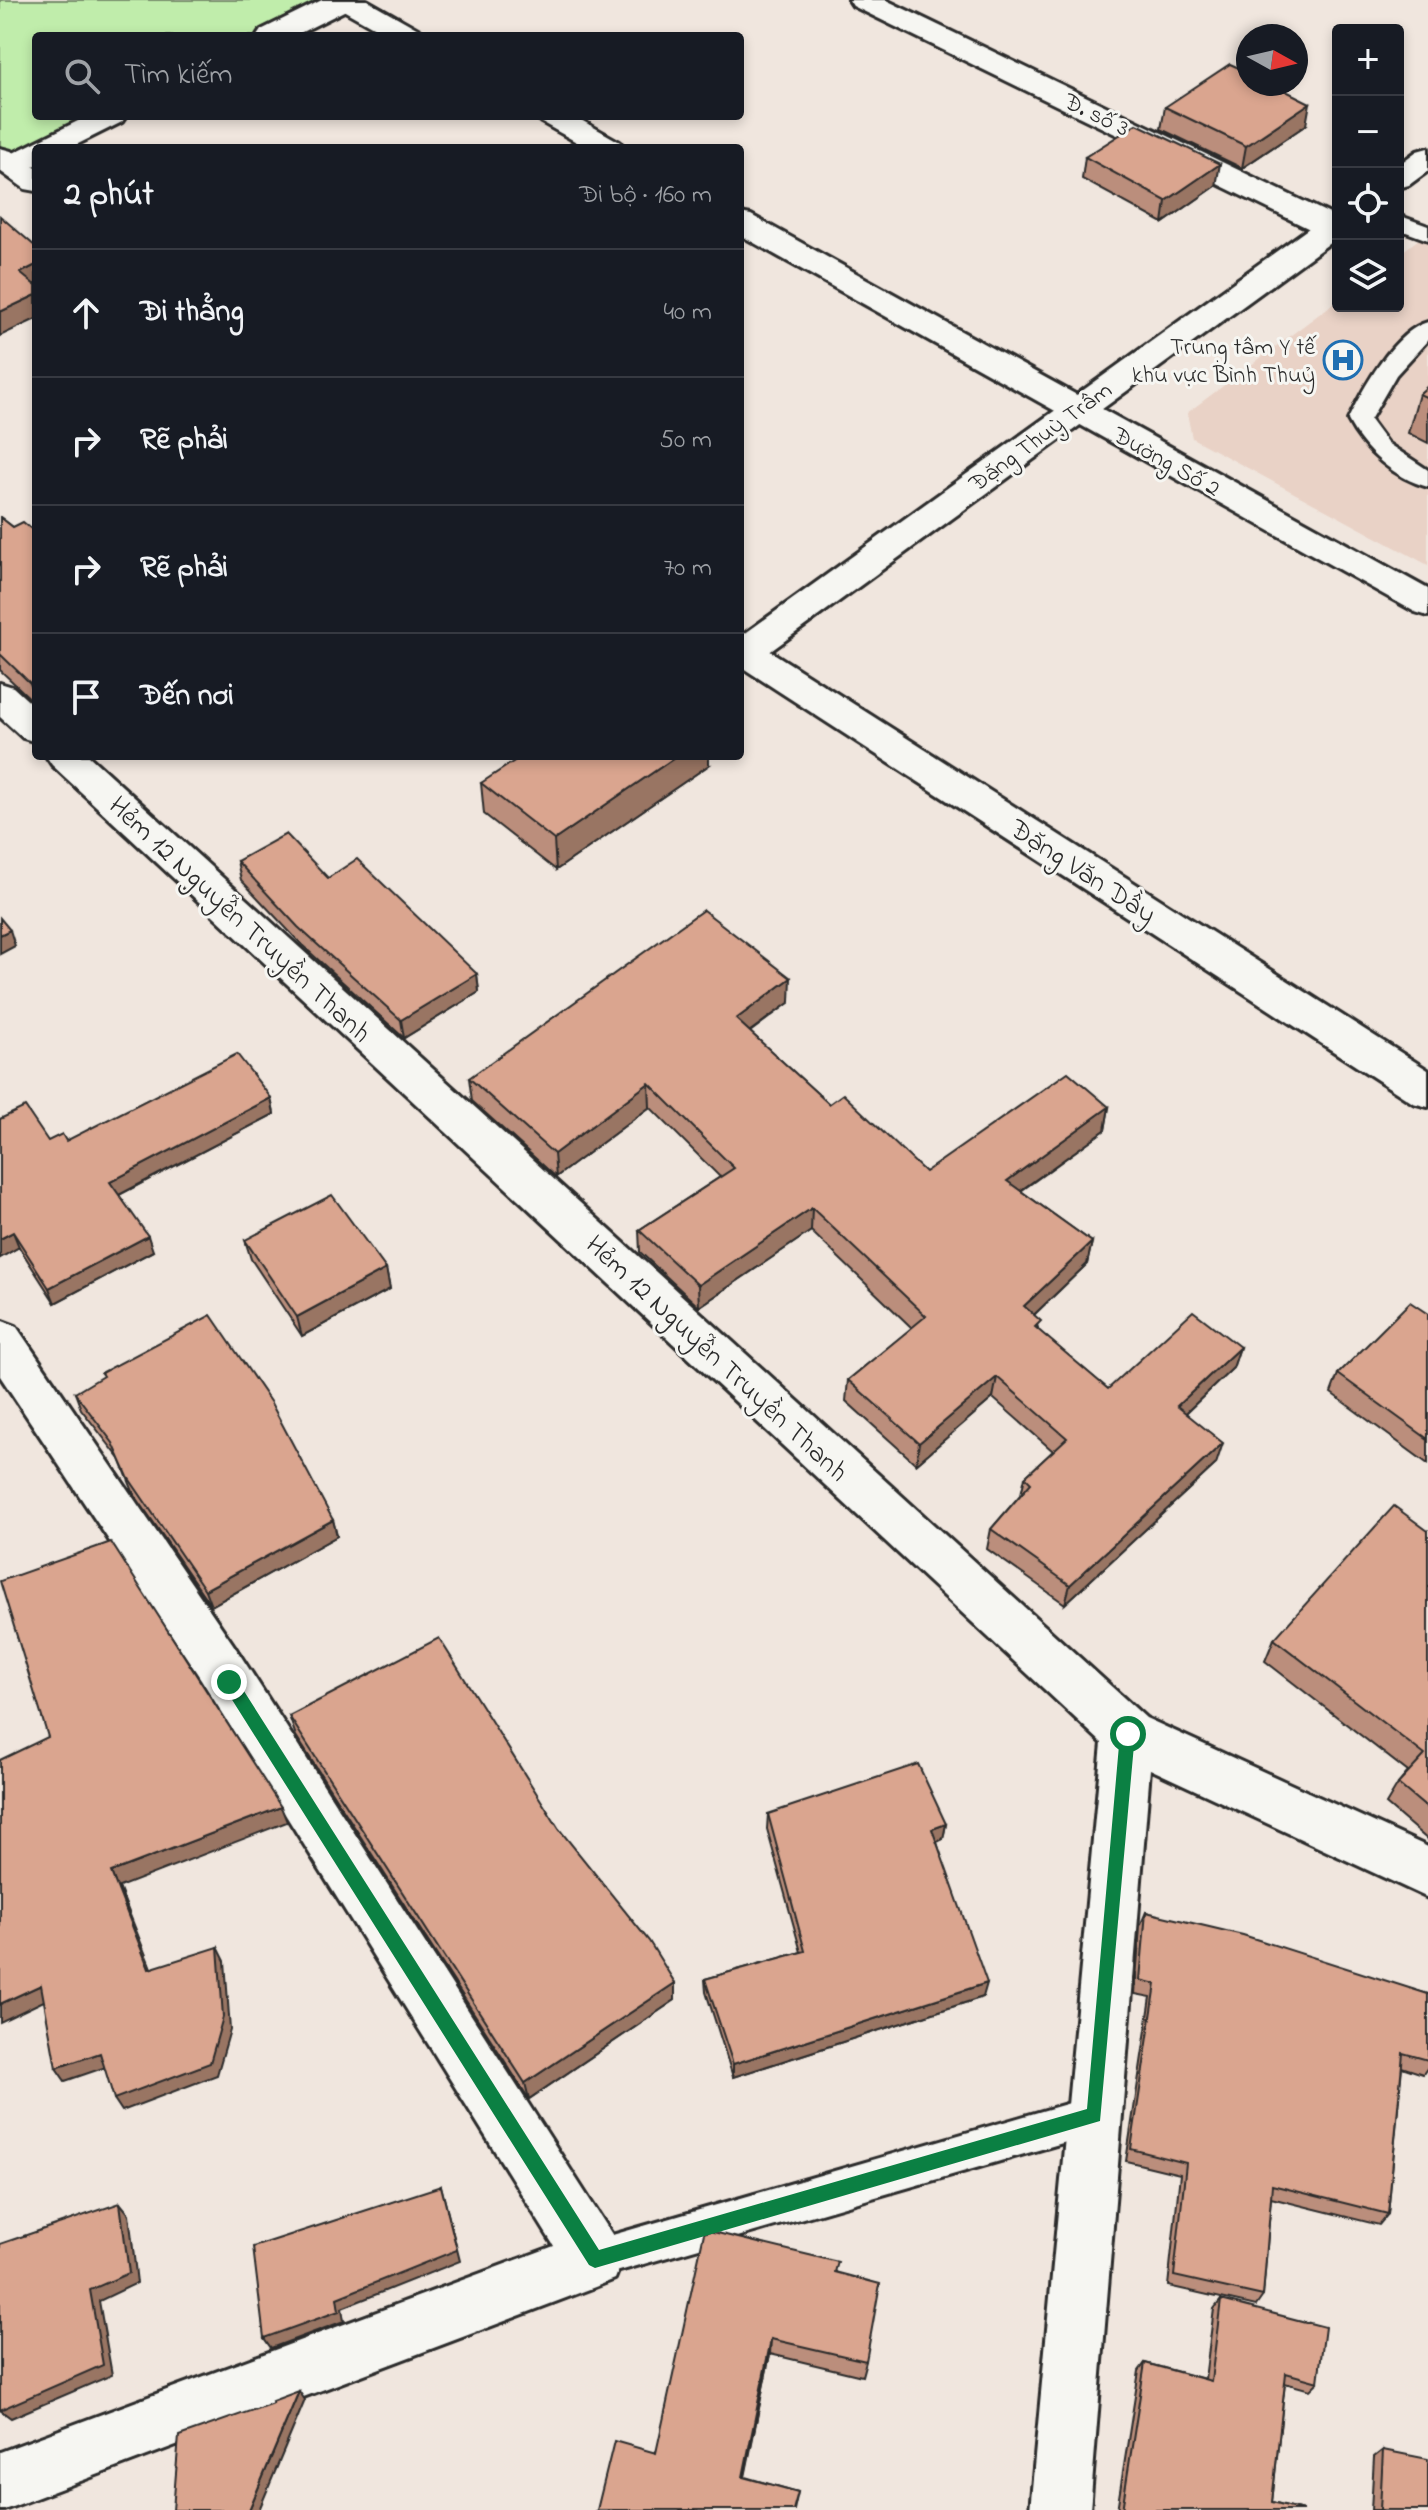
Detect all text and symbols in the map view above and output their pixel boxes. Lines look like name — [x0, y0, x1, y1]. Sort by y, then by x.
north arrow — [1236, 24, 1308, 96]
map controls — [1332, 24, 1404, 312]
button: + — [1332, 24, 1404, 96]
search box — [32, 32, 744, 120]
icon: search — [60, 54, 104, 98]
text: Tìm kiếm — [124, 54, 233, 98]
street label: Đ. số 3 — [1056, 85, 1135, 147]
button: − — [1332, 96, 1404, 168]
button: locate — [1332, 168, 1404, 240]
text: 2 phút — [64, 171, 154, 221]
text: Đi bộ · 160 m — [579, 177, 712, 215]
button: layers — [1332, 240, 1404, 312]
icon: ahead — [64, 291, 108, 335]
text: Đi thẳng — [140, 291, 244, 335]
text: 40 m — [663, 294, 712, 332]
place label: Trung tâm Y tế khu vực Bình Thuỷ — [1132, 331, 1317, 395]
hospital icon: Trung tâm Y tế khu vực Bình Thuỷ — [1322, 339, 1364, 381]
street label: Đặng Thuỳ Trâm — [962, 374, 1121, 503]
icon: right — [64, 419, 108, 463]
text: Rẽ phải — [140, 419, 228, 463]
street label: Đường Số 2 — [1105, 419, 1226, 507]
text: 50 m — [659, 422, 712, 460]
icon: right — [64, 547, 108, 591]
text: Rẽ phải — [140, 547, 228, 591]
text: 70 m — [663, 550, 712, 588]
icon: arrive — [64, 675, 108, 719]
text: Đến nơi — [140, 675, 234, 719]
street label: Hẻm 12 Nguyễn Truyền Thanh — [98, 787, 379, 1054]
street label: Đặng Văn Dầy — [1000, 810, 1163, 936]
street label: Hẻm 12 Nguyễn Truyền Thanh — [575, 1226, 856, 1493]
route end — [211, 1664, 247, 1700]
route start — [1110, 1716, 1146, 1752]

